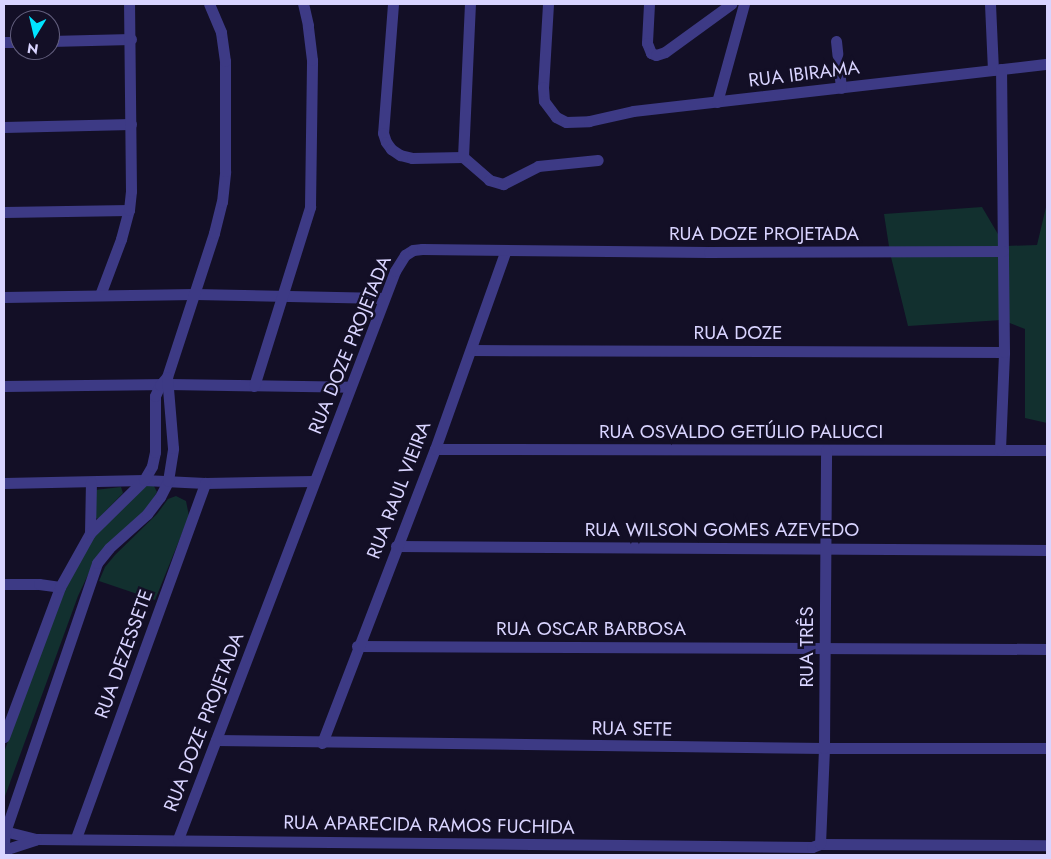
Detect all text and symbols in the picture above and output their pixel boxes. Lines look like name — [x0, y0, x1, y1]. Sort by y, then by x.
north arrow — [10, 10, 60, 60]
text: N — [26, 38, 40, 60]
street label: RUA IBIRAMA — [747, 56, 861, 92]
street label: RUA DOZE PROJETADA — [669, 223, 859, 245]
street label: RUA DOZE PROJETADA — [304, 253, 396, 437]
street label: RUA DOZE — [694, 322, 782, 344]
street label: RUA RAUL VIEIRA — [362, 418, 436, 562]
street label: RUA OSVALDO GETÚLIO PALUCCI — [599, 421, 883, 443]
street label: RUA WILSON GOMES AZEVEDO — [585, 519, 859, 541]
street label: RUA DEZESSETE — [90, 586, 158, 722]
street label: RUA TRÊS — [796, 606, 818, 688]
street label: RUA OSCAR BARBOSA — [496, 618, 686, 640]
street label: RUA DOZE PROJETADA — [159, 629, 249, 815]
street label: RUA SETE — [591, 717, 673, 741]
street label: RUA APARECIDA RAMOS FUCHIDA — [283, 811, 575, 839]

